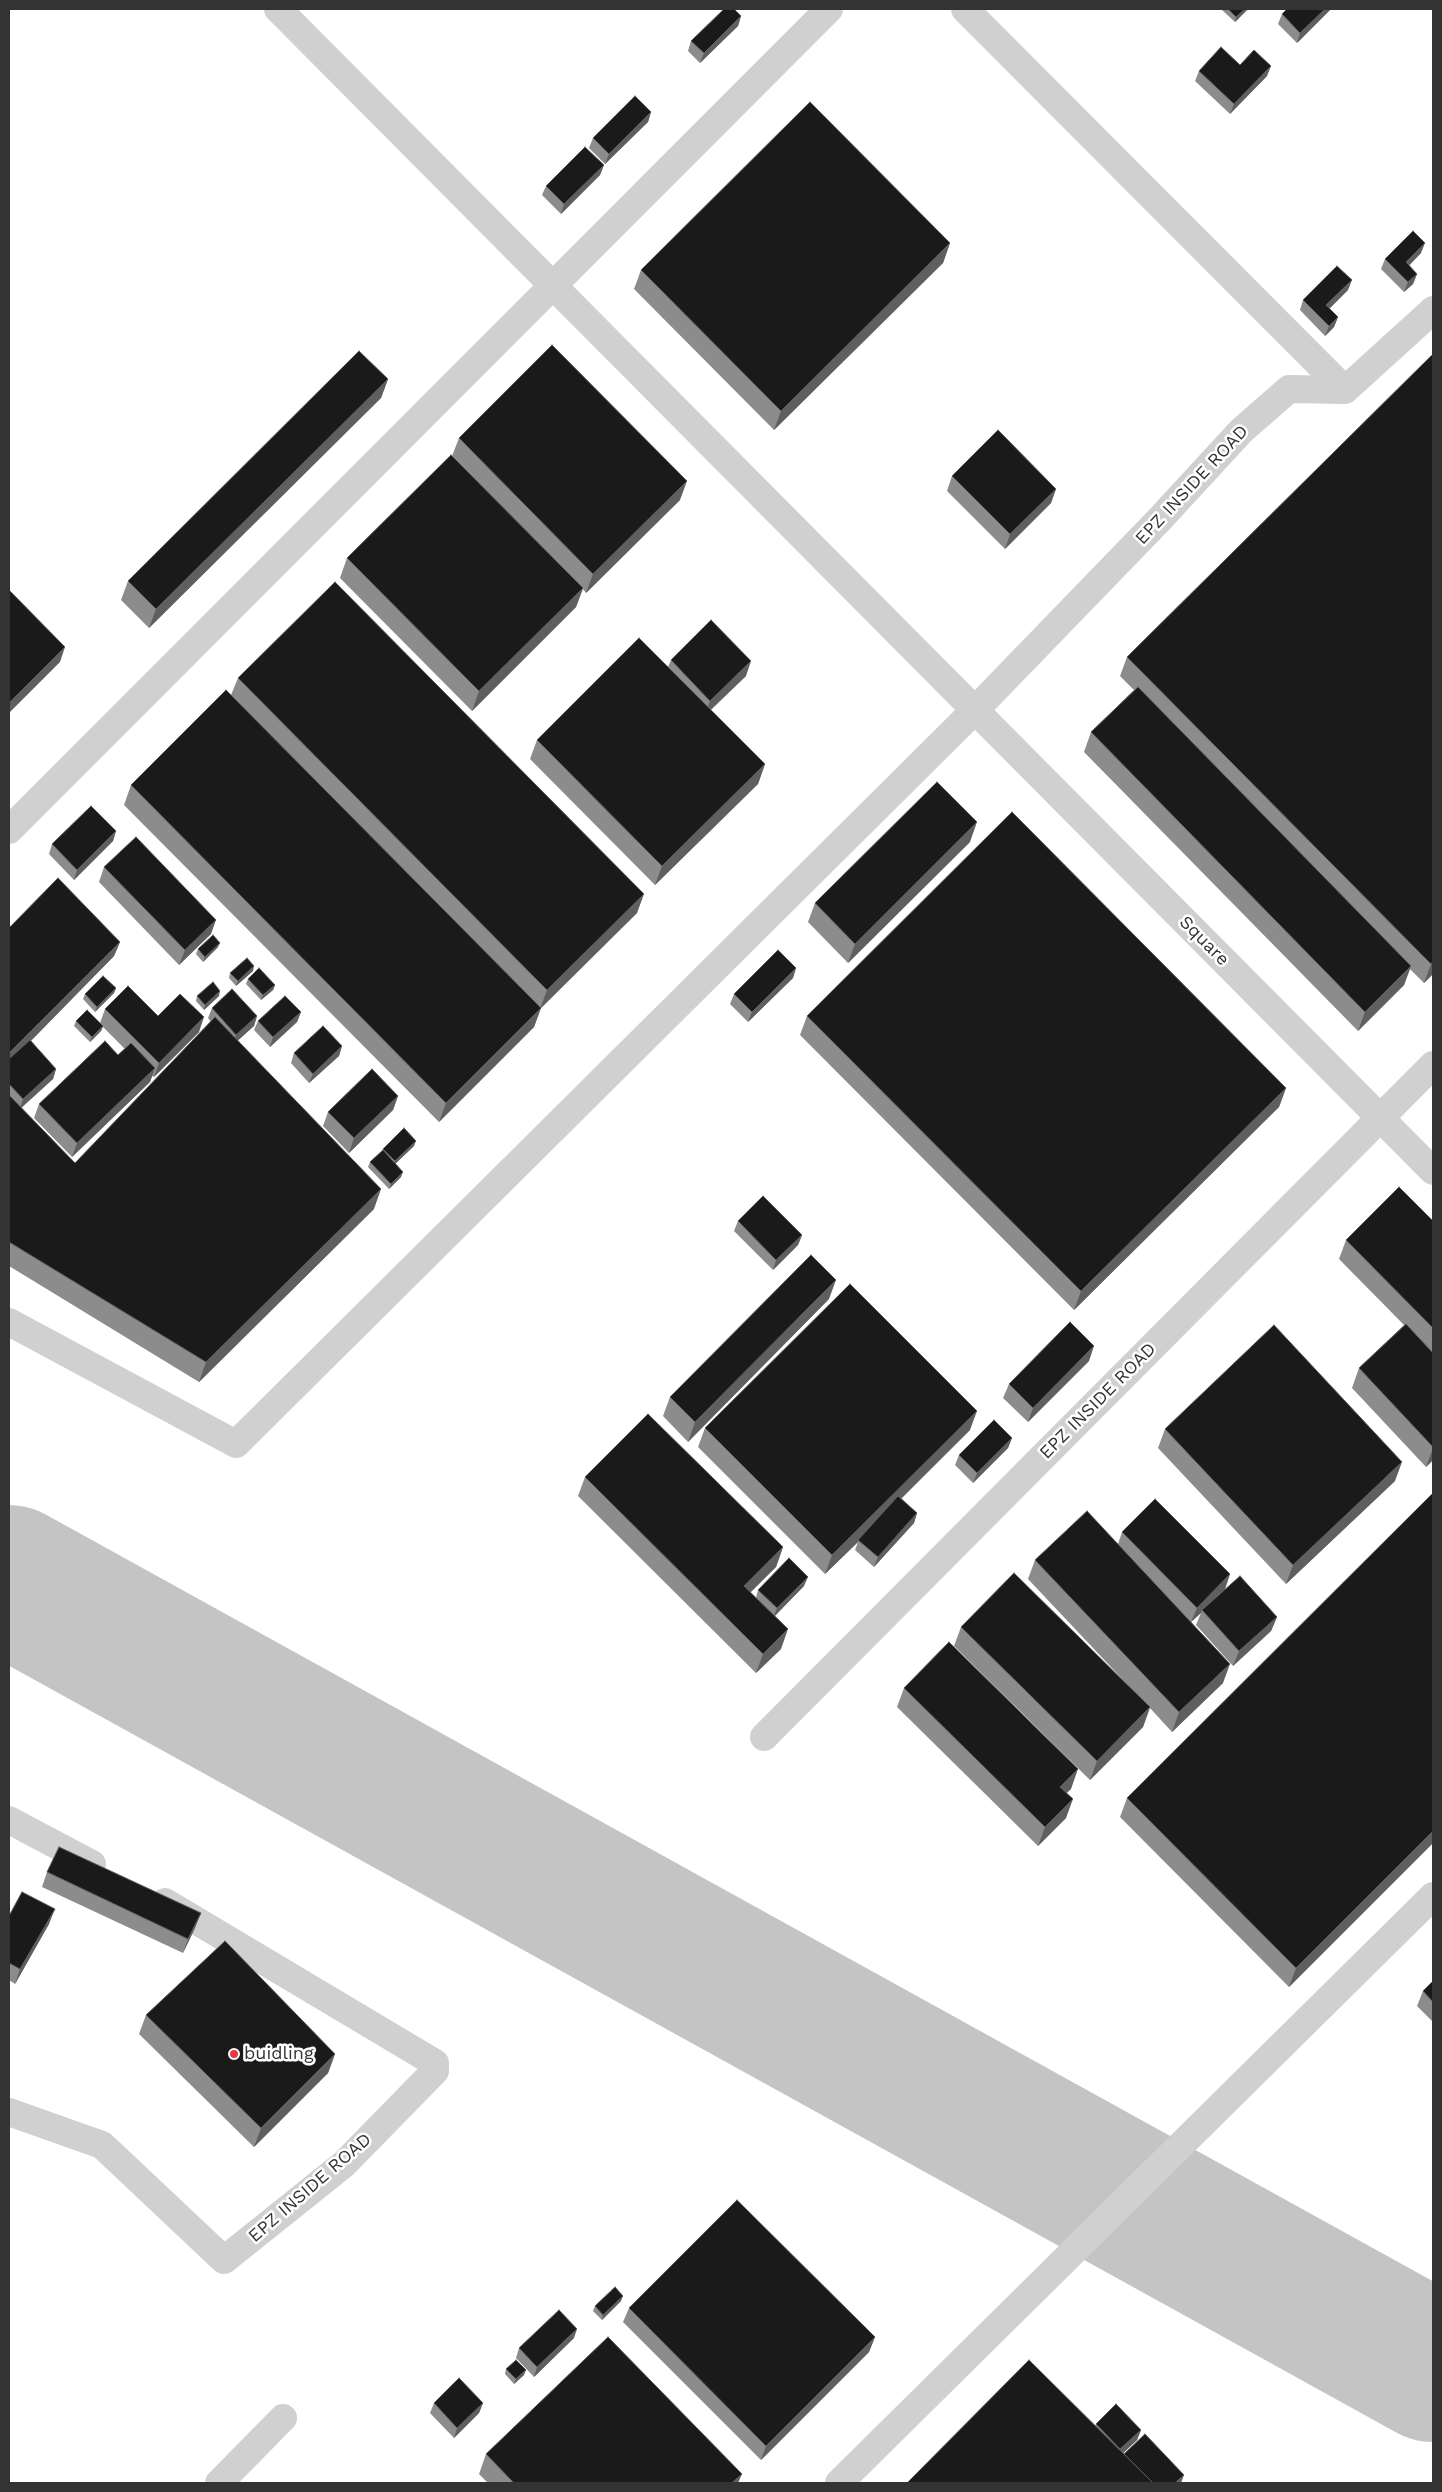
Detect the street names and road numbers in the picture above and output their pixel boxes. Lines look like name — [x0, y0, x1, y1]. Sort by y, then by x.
street label: EPZ INSIDE ROAD — [1131, 421, 1253, 549]
street label: Square — [1175, 912, 1233, 970]
street label: EPZ INSIDE ROAD — [1035, 1338, 1161, 1464]
street label: EPZ INSIDE ROAD — [244, 2129, 376, 2247]

